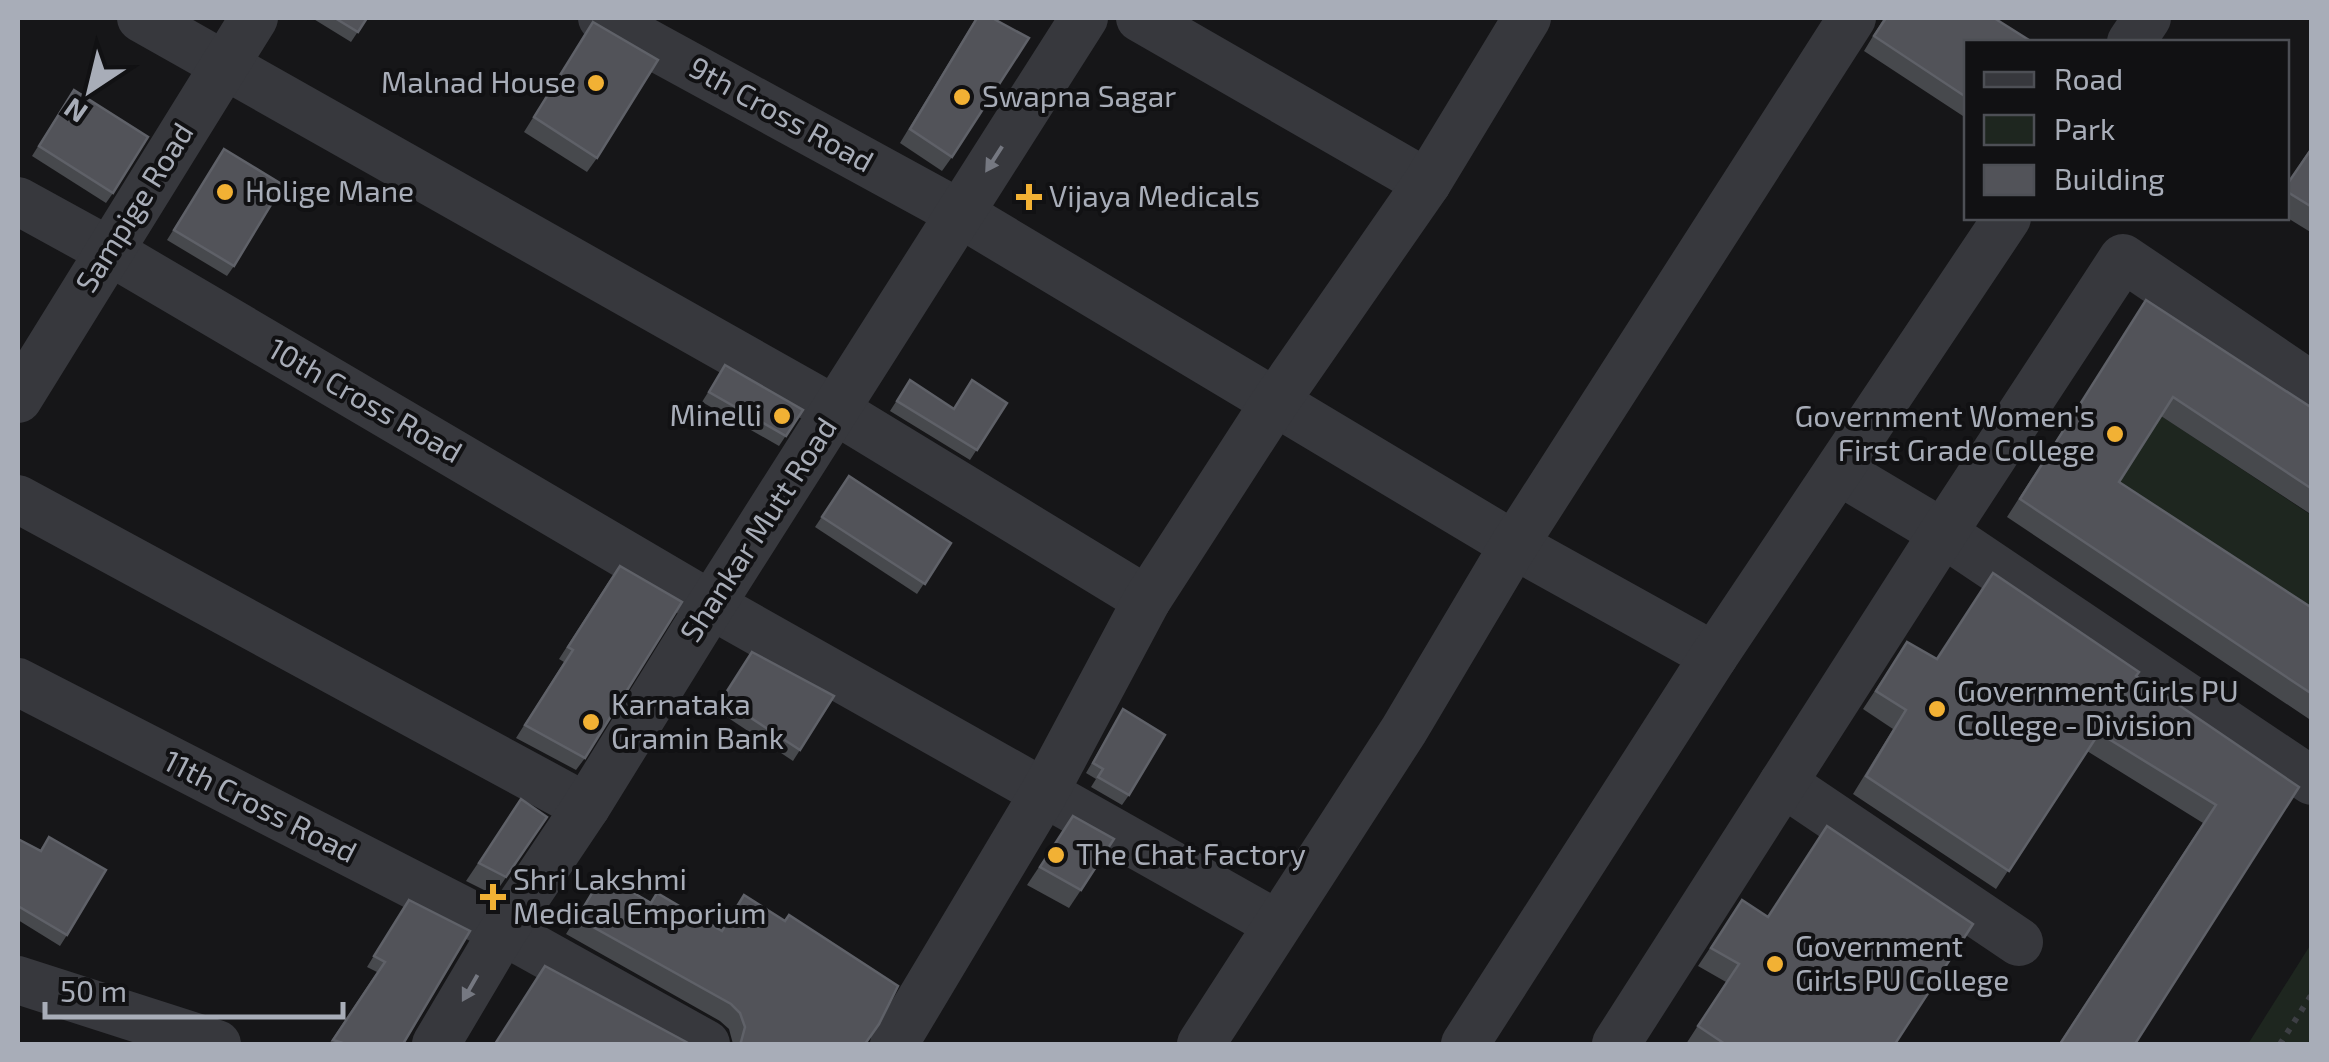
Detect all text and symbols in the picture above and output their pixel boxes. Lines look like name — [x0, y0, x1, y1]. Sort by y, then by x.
north arrow — [40, 40, 140, 140]
legend — [1964, 40, 2289, 220]
street label: 9th Cross Road — [684, 48, 880, 179]
text: Road — [2054, 60, 2123, 96]
place label: Malnad House — [381, 63, 576, 99]
marker: Malnad House — [585, 72, 607, 94]
place label: Swapna Sagar — [982, 77, 1176, 113]
marker: Swapna Sagar — [951, 86, 973, 108]
text: N — [57, 92, 93, 131]
text: Park — [2054, 110, 2115, 146]
street label: Sampige Road — [67, 116, 200, 298]
one-way arrow — [986, 145, 1004, 172]
text: Building — [2054, 160, 2165, 196]
place label: Holige Mane — [245, 172, 414, 208]
place label: Vijaya Medicals — [1049, 177, 1260, 213]
marker: Holige Mane — [214, 181, 236, 203]
marker: Vijaya Medicals — [1018, 186, 1040, 208]
street label: 10th Cross Road — [263, 329, 469, 469]
place label: Minelli — [669, 396, 762, 432]
place label: Government Women's First Grade College — [1794, 397, 2095, 467]
marker: Minelli — [771, 405, 793, 427]
street label: Shankar Mutt Road — [671, 410, 843, 648]
marker: Government Women's First Grade College — [2104, 423, 2126, 445]
place label: Government Girls PU College - Division — [1957, 672, 2239, 742]
place label: Karnataka Gramin Bank — [611, 685, 784, 755]
marker: Government Girls PU College - Division — [1926, 698, 1948, 720]
marker: Karnataka Gramin Bank — [580, 711, 602, 733]
street label: 11th Cross Road — [159, 741, 363, 869]
place label: The Chat Factory — [1076, 835, 1306, 871]
marker: The Chat Factory — [1045, 844, 1067, 866]
place label: Shri Lakshmi Medical Emporium — [513, 860, 766, 930]
marker: Shri Lakshmi Medical Emporium — [482, 886, 504, 908]
place label: Government Girls PU College — [1795, 927, 2009, 997]
marker: Government Girls PU College — [1764, 953, 1786, 975]
scale bar — [45, 957, 342, 1019]
text: 50 m — [60, 972, 127, 1008]
one-way arrow — [461, 974, 479, 1002]

